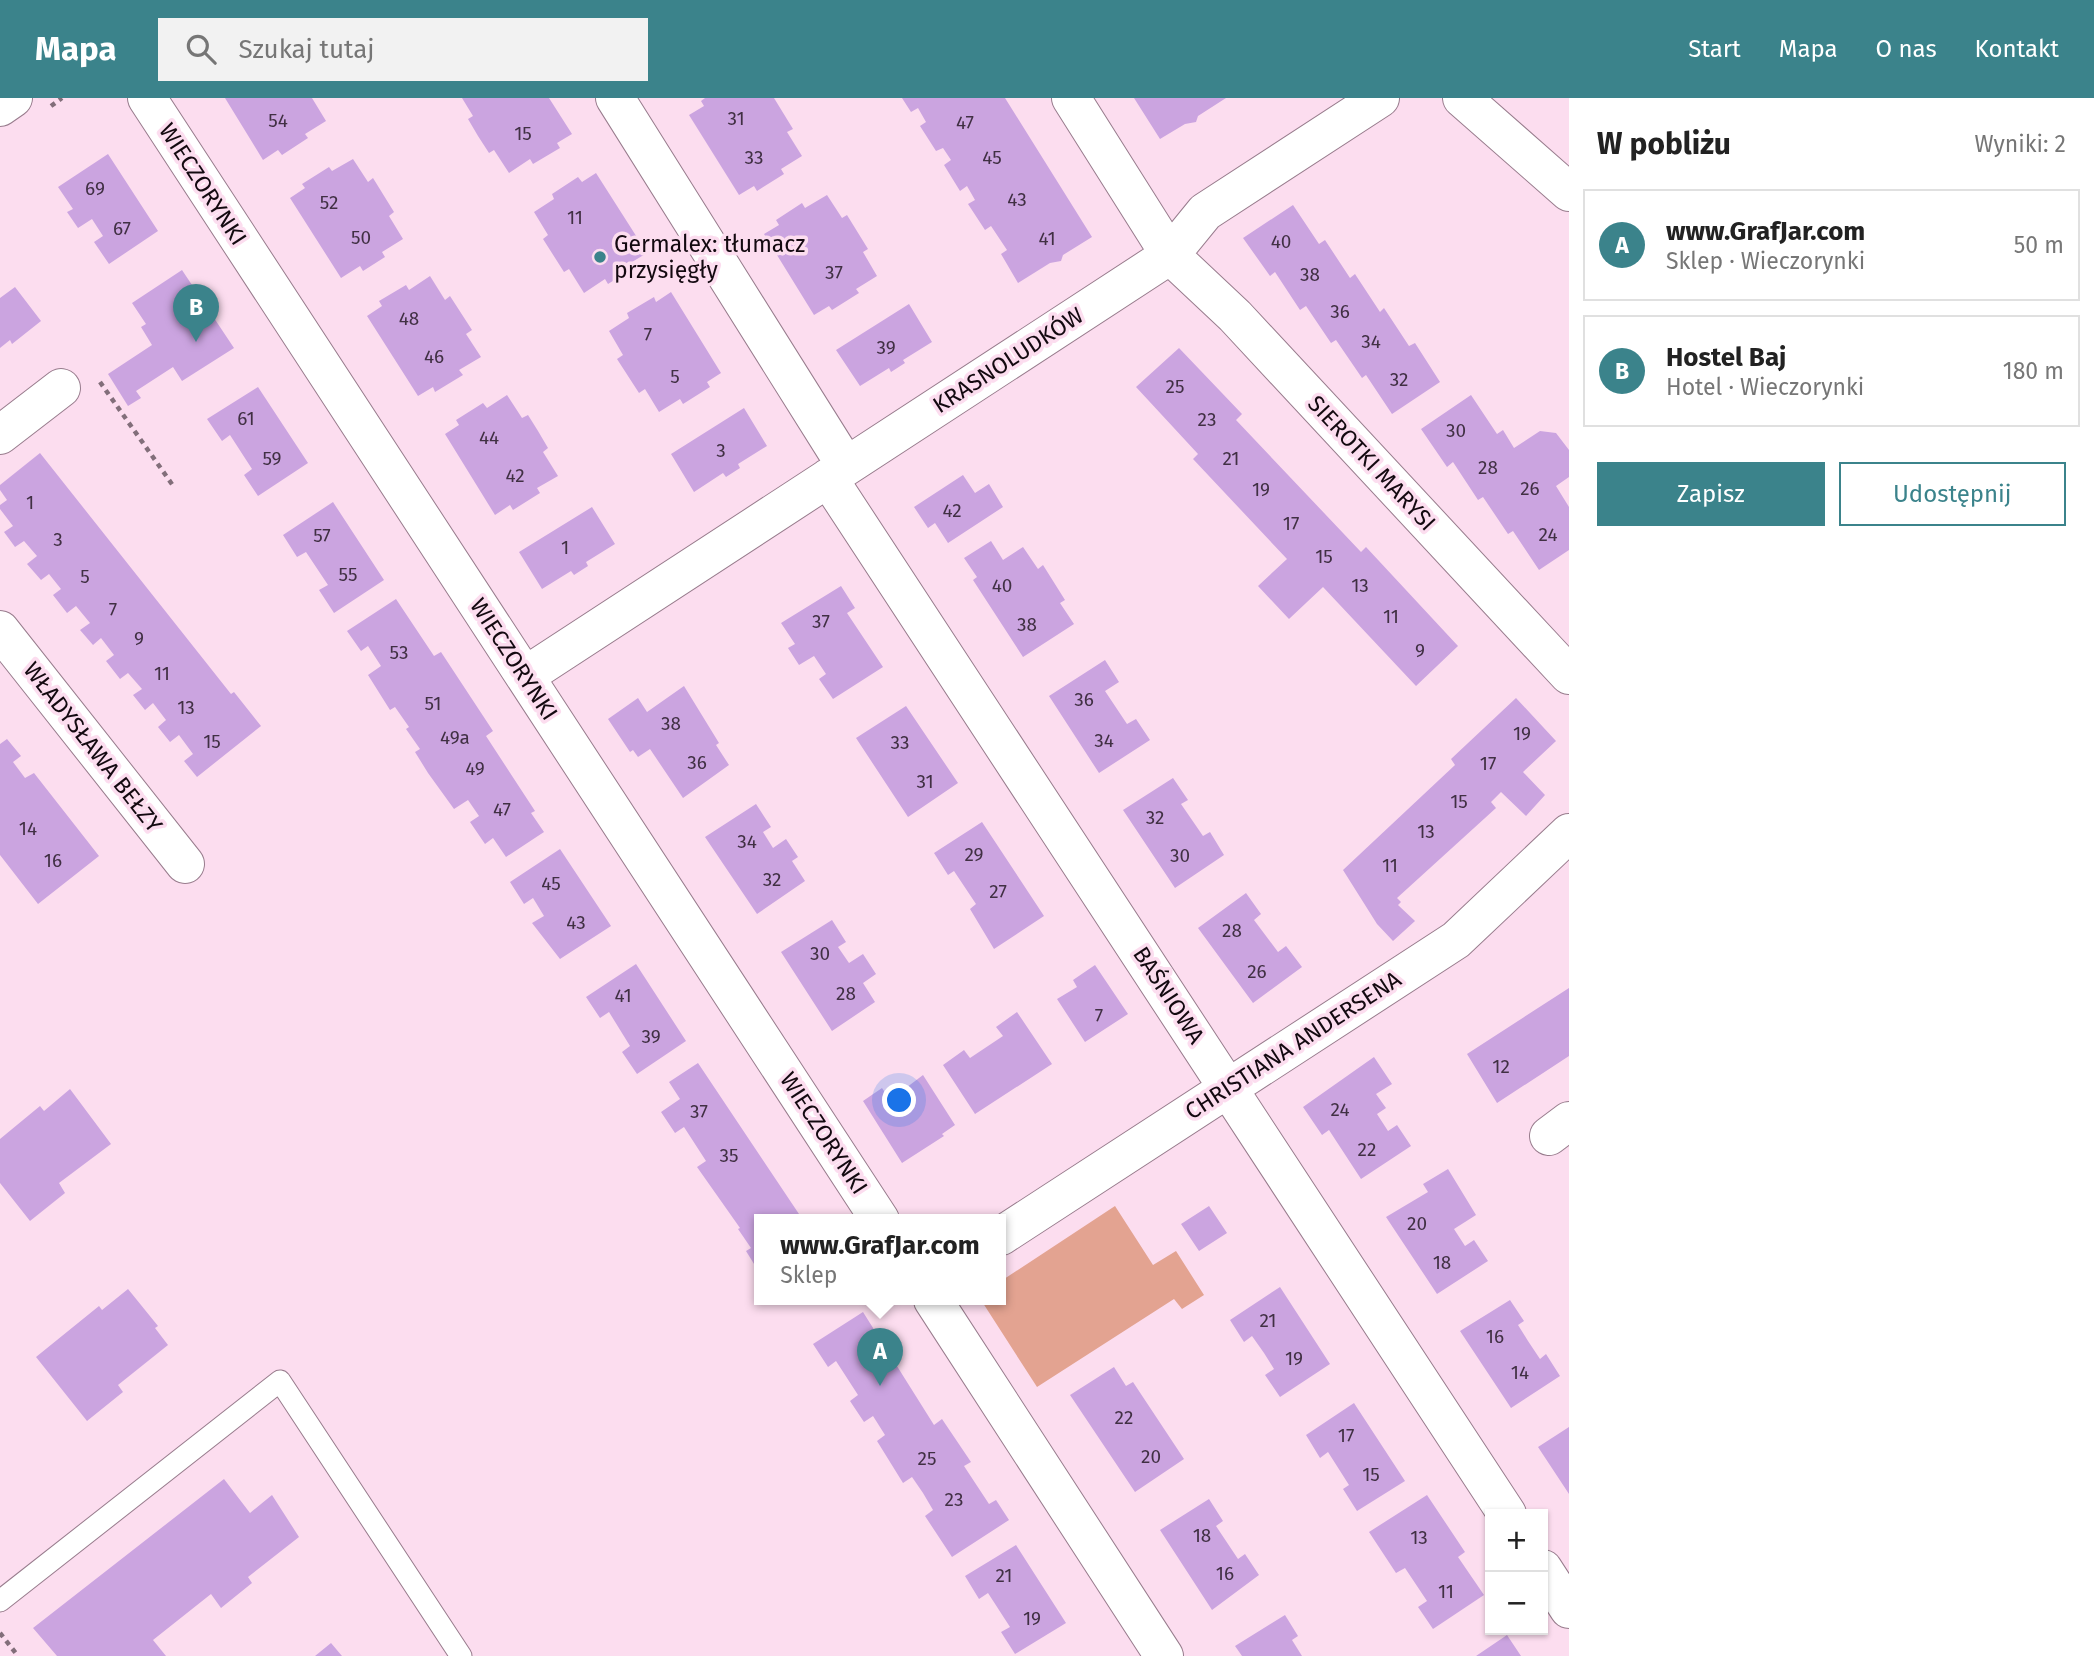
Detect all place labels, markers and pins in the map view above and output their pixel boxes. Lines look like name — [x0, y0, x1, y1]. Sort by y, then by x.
place label: Germalex: tłumacz przysięgły — [614, 230, 805, 284]
marker: Germalex: tłumacz przysięgły — [592, 249, 608, 265]
pin: B — [173, 284, 219, 342]
pin: A — [857, 1328, 903, 1386]

